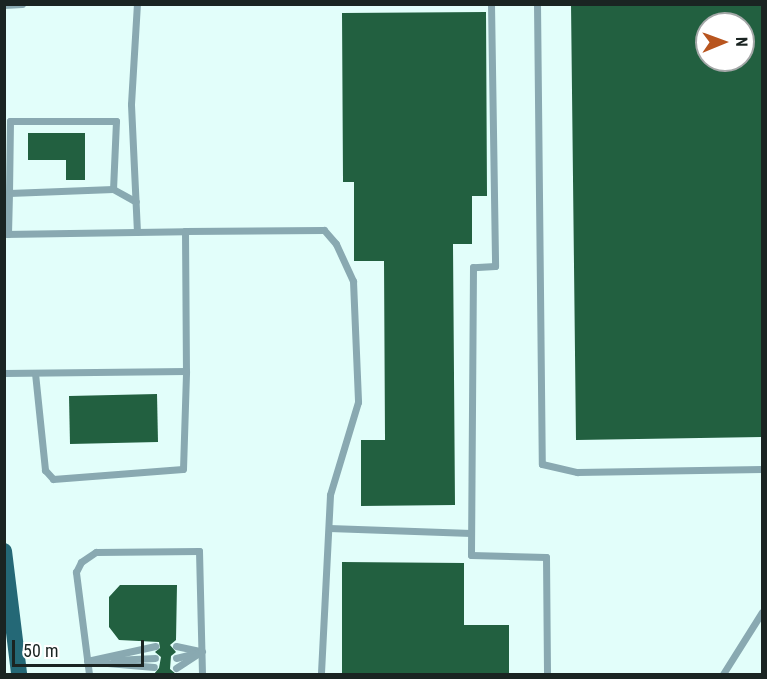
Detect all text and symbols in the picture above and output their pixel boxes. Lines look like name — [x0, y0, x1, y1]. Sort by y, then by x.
north arrow — [695, 12, 755, 72]
text: N — [732, 37, 751, 47]
scale bar — [15, 628, 147, 666]
text: 50 m — [23, 640, 58, 661]

